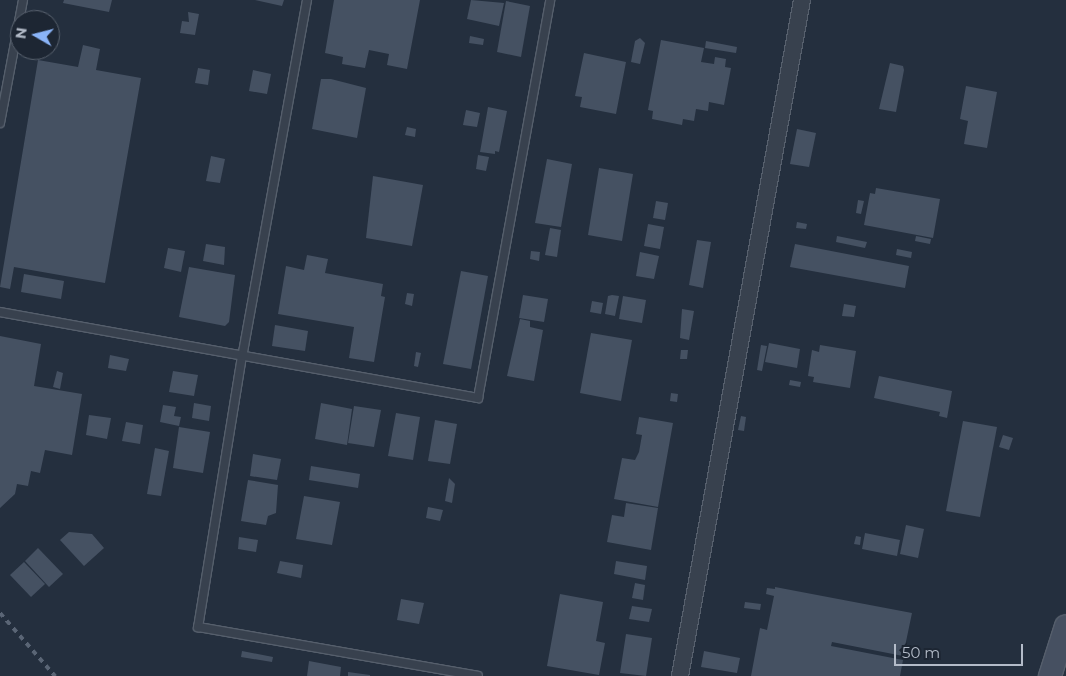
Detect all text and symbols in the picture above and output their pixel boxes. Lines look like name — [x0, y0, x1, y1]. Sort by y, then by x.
north arrow — [10, 10, 60, 60]
text: N — [11, 26, 31, 40]
scale bar — [896, 634, 1025, 666]
text: 50 m — [902, 643, 940, 662]

